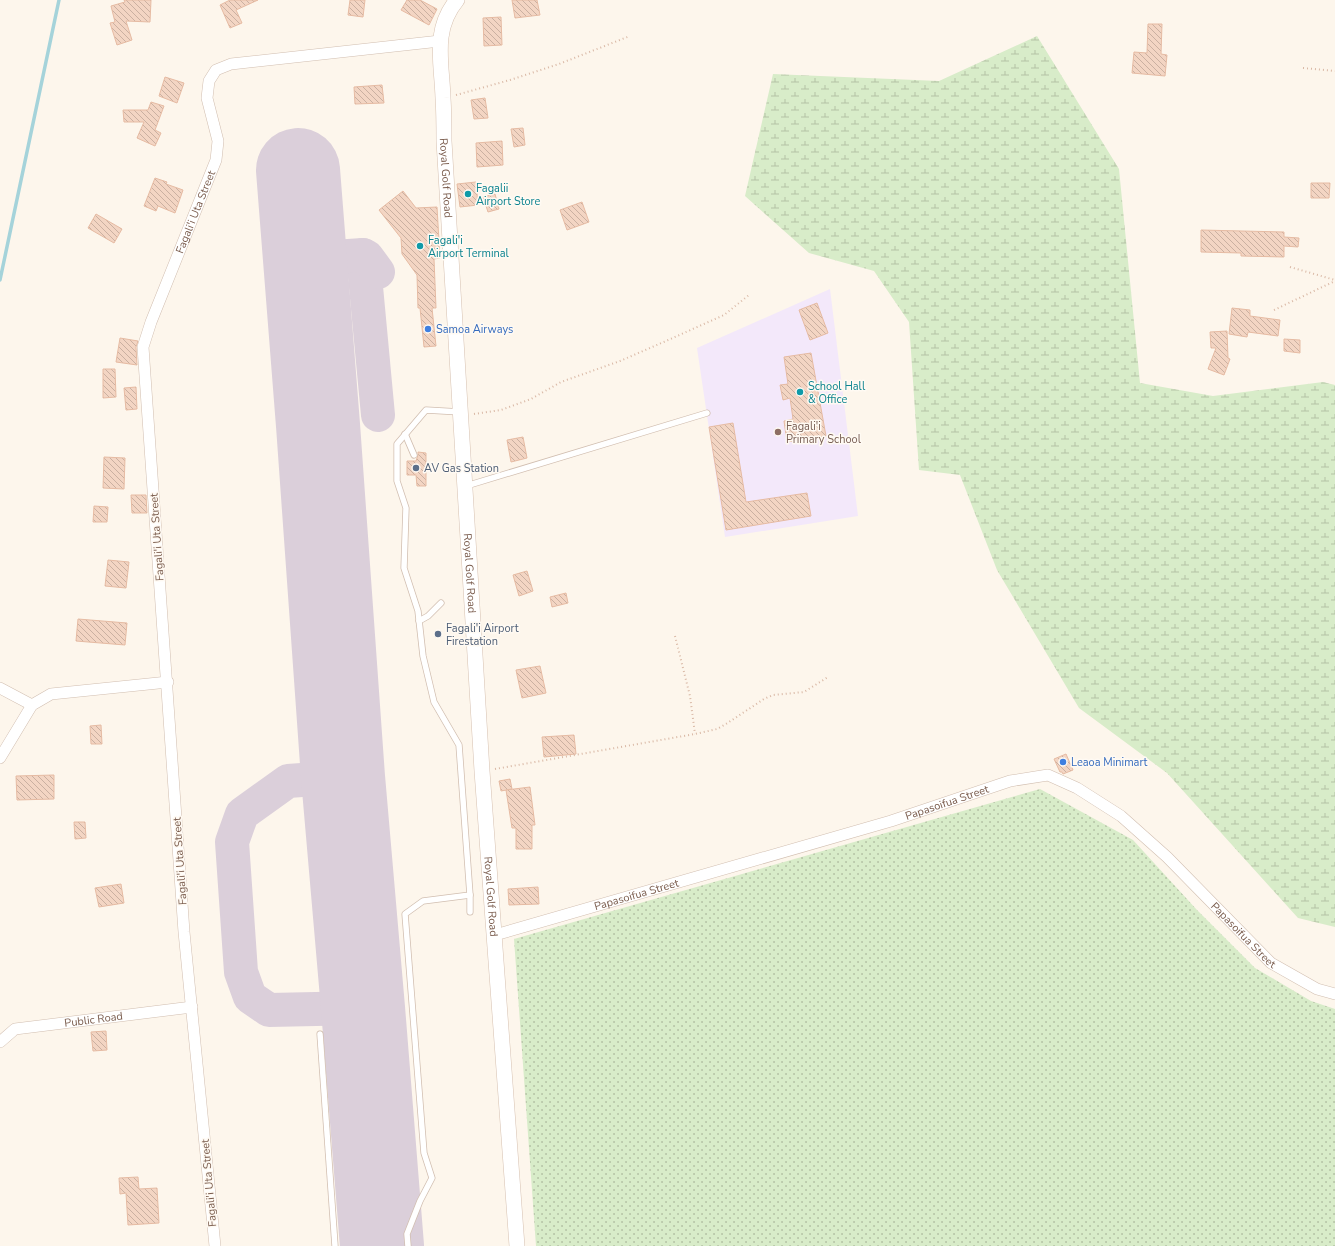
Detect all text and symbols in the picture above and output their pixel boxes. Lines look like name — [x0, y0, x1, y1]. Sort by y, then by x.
street label: Royal Golf Road — [436, 137, 456, 218]
street label: Fagali'i Uta Street — [172, 168, 219, 255]
place label: Fagalii Airport Store — [476, 181, 540, 209]
marker: Fagalii Airport Store — [463, 189, 473, 199]
place label: Fagali'i Airport Terminal — [428, 233, 510, 261]
marker: Fagali'i Airport Terminal — [415, 241, 425, 251]
place label: Samoa Airways — [436, 322, 513, 337]
marker: Samoa Airways — [423, 324, 433, 334]
place label: School Hall & Office — [808, 379, 866, 407]
marker: School Hall & Office — [795, 387, 805, 397]
place label: Fagali'i Primary School — [786, 419, 862, 447]
marker: Fagali'i Primary School — [773, 427, 783, 437]
place label: AV Gas Station — [424, 461, 499, 476]
marker: AV Gas Station — [411, 463, 421, 473]
street label: Fagali'i Uta Street — [146, 492, 168, 581]
street label: Royal Golf Road — [460, 533, 480, 614]
place label: Fagali'i Airport Firestation — [446, 621, 519, 649]
marker: Fagali'i Airport Firestation — [433, 629, 443, 639]
place label: Leaoa Minimart — [1071, 755, 1148, 770]
marker: Leaoa Minimart — [1058, 757, 1068, 767]
street label: Papasoifua Street — [903, 781, 991, 823]
street label: Fagali'i Uta Street — [169, 816, 191, 905]
street label: Royal Golf Road — [481, 856, 502, 937]
street label: Papasoifua Street — [592, 875, 680, 914]
street label: Papasoifua Street — [1208, 899, 1279, 972]
street label: Public Road — [63, 1008, 124, 1030]
street label: Fagali'i Uta Street — [198, 1138, 220, 1228]

